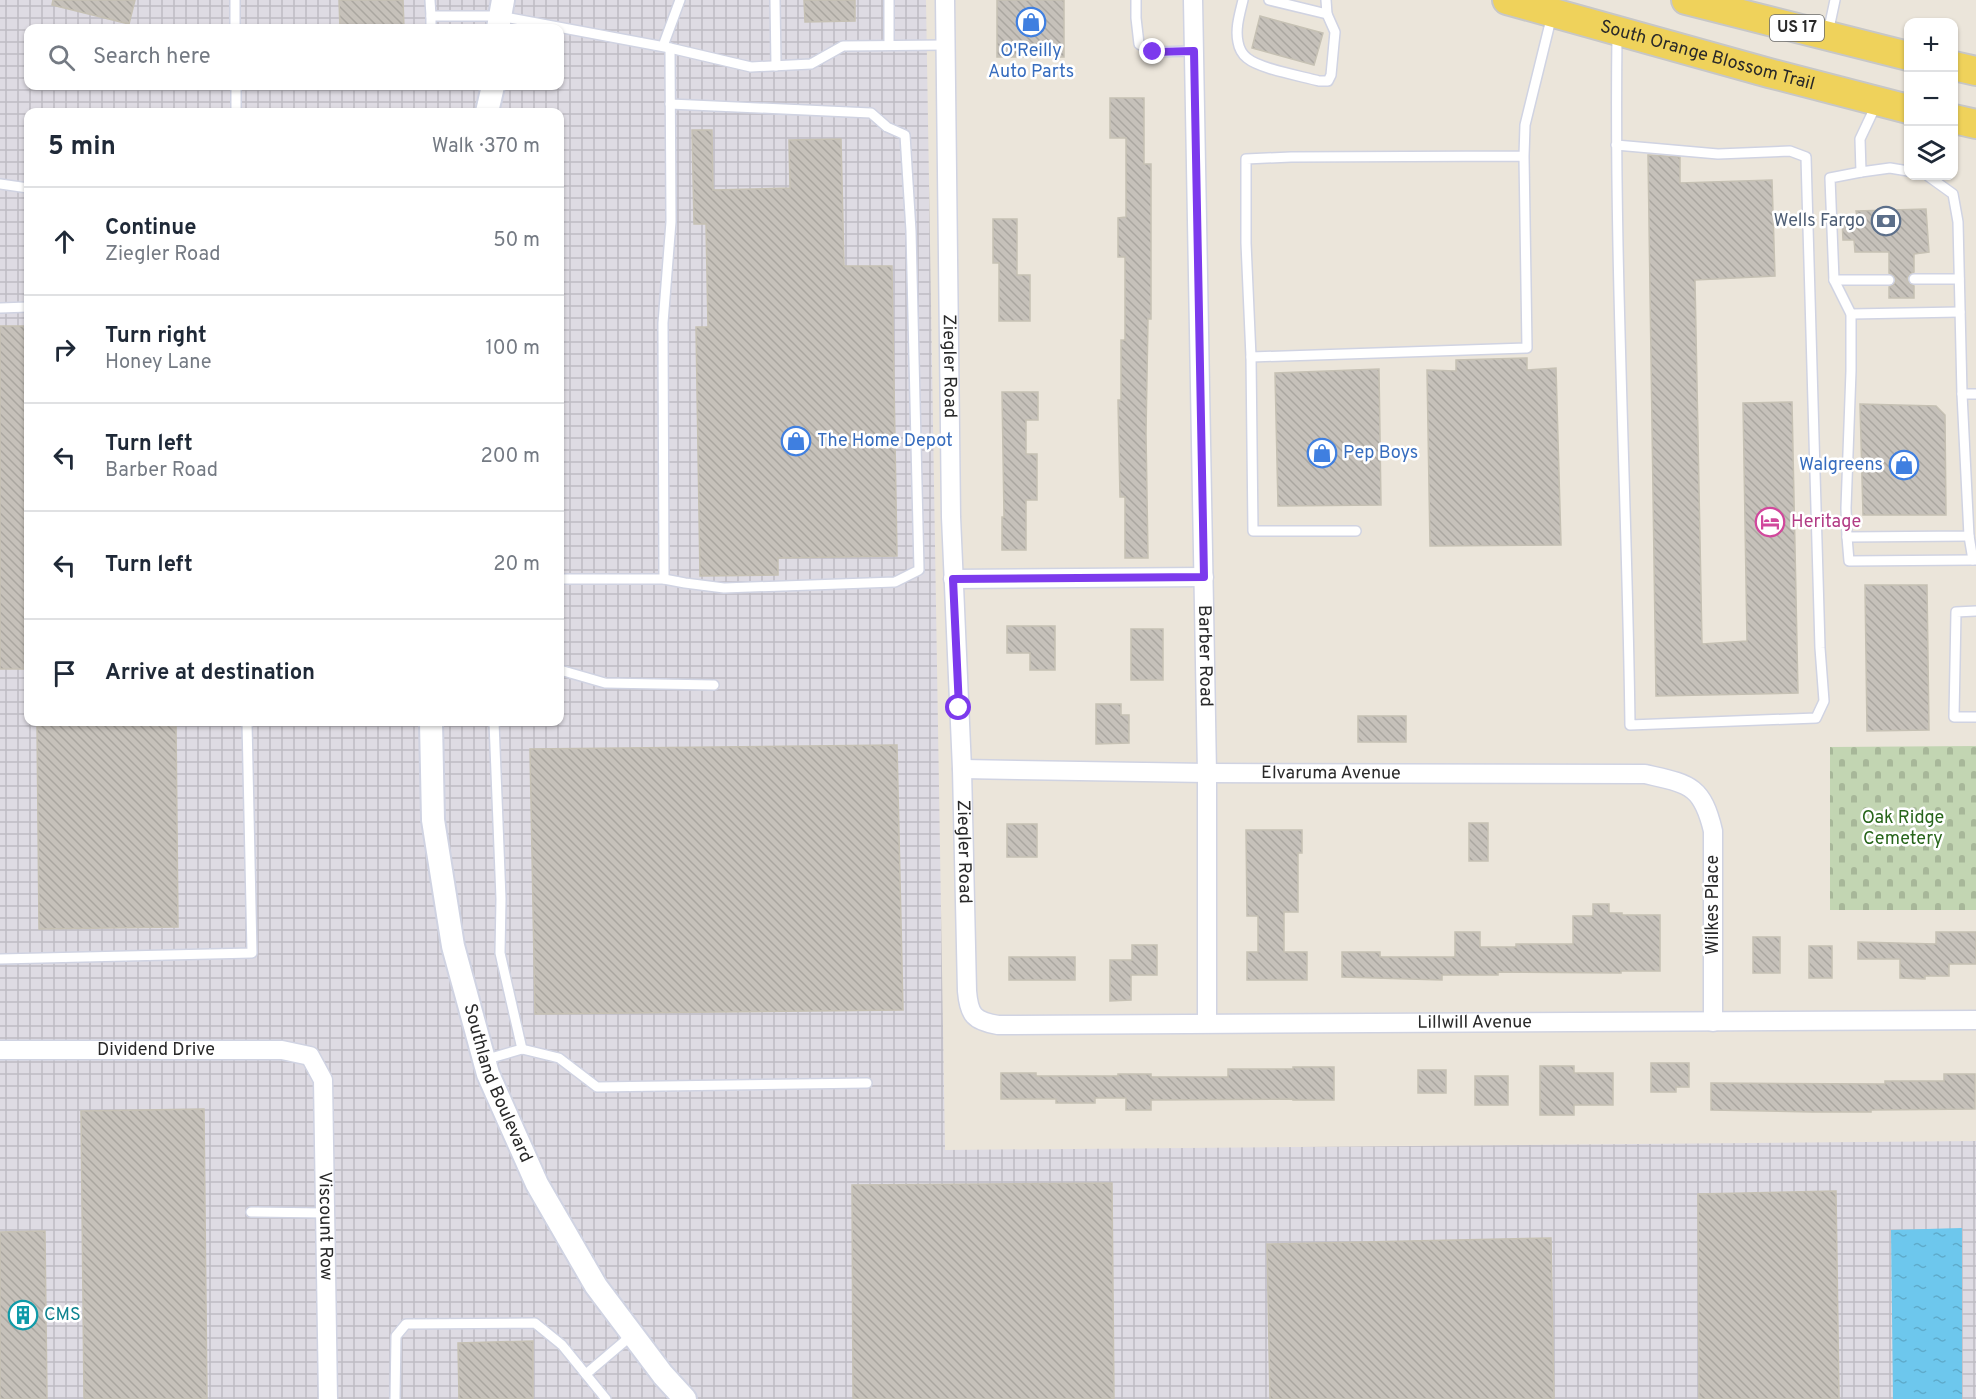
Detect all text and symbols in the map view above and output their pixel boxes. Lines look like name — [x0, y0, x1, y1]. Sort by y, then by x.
shop icon: O'Reilly Auto Parts — [1015, 6, 1047, 38]
street label: South Orange Blossom Trail — [1598, 15, 1817, 96]
road number: US 17 — [1770, 15, 1824, 41]
map controls — [1904, 18, 1958, 180]
button: + — [1904, 18, 1958, 72]
search box — [24, 24, 564, 90]
route end — [1139, 38, 1165, 64]
place label: O'Reilly Auto Parts — [988, 40, 1074, 84]
icon: search — [45, 41, 78, 74]
text: Search here — [93, 44, 211, 71]
button: − — [1904, 72, 1958, 126]
button: layers — [1904, 126, 1958, 180]
text: 5 min — [48, 131, 116, 164]
text: Walk · 370 m — [432, 134, 540, 160]
bank icon: Wells Fargo — [1870, 205, 1902, 237]
place label: Wells Fargo — [1773, 210, 1865, 233]
text: Continue — [105, 215, 196, 242]
icon: ahead — [48, 225, 81, 258]
text: 50 m — [493, 228, 540, 254]
text: Ziegler Road — [105, 242, 220, 268]
street label: Ziegler Road — [937, 314, 961, 418]
text: Turn right — [105, 323, 207, 350]
icon: right — [48, 333, 81, 366]
text: 100 m — [485, 336, 540, 362]
text: Honey Lane — [105, 350, 212, 376]
shop icon: The Home Depot — [780, 425, 812, 457]
place label: The Home Depot — [817, 430, 953, 453]
text: Turn left — [105, 431, 193, 458]
shop icon: Pep Boys — [1306, 437, 1338, 469]
icon: left — [48, 441, 81, 474]
place label: Pep Boys — [1343, 442, 1418, 465]
text: 200 m — [481, 444, 540, 470]
shop icon: Walgreens — [1888, 449, 1920, 481]
place label: Walgreens — [1799, 454, 1883, 477]
text: Barber Road — [105, 458, 218, 484]
hotel icon: Heritage — [1754, 506, 1786, 538]
place label: Heritage — [1791, 511, 1861, 534]
icon: left — [48, 549, 81, 582]
text: Turn left — [105, 552, 193, 579]
text: 20 m — [493, 552, 540, 578]
street label: Barber Road — [1192, 605, 1217, 707]
icon: arrive — [48, 657, 81, 690]
text: Arrive at destination — [105, 660, 315, 687]
route start — [945, 694, 971, 720]
street label: Elvaruma Avenue — [1261, 762, 1401, 785]
street label: Ziegler Road — [951, 799, 977, 904]
park label: Oak Ridge Cemetery — [1862, 807, 1944, 851]
street label: Wilkes Place — [1702, 855, 1725, 955]
street label: Southland Boulevard — [458, 1001, 537, 1166]
street label: Lillwill Avenue — [1417, 1011, 1532, 1034]
street label: Dividend Drive — [97, 1039, 215, 1062]
street label: Viscount Row — [313, 1171, 338, 1281]
building icon: CMS — [7, 1299, 39, 1331]
place label: CMS — [44, 1304, 81, 1327]

